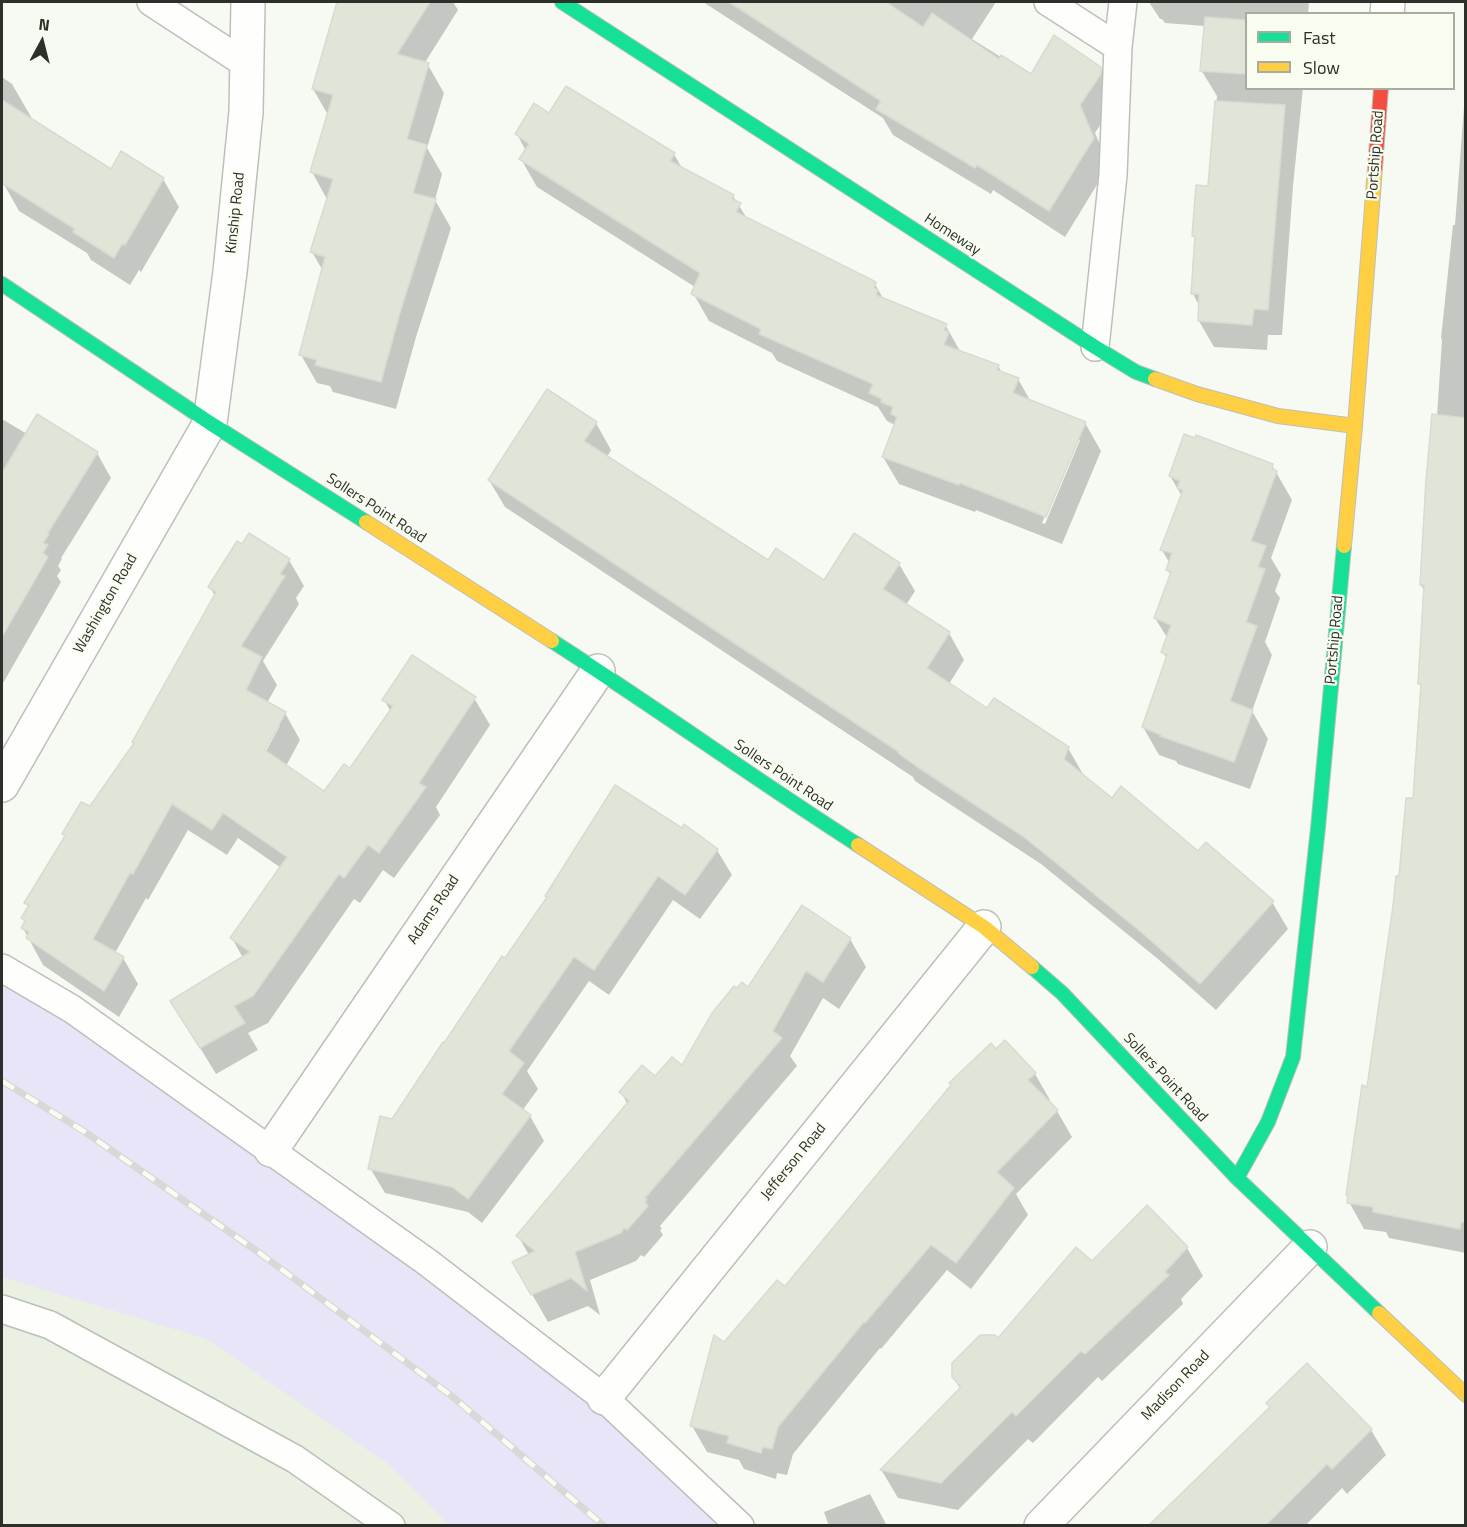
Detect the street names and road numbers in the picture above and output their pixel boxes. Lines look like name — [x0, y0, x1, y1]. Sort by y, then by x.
street label: Portship Road — [1364, 110, 1388, 200]
street label: Kinship Road — [223, 171, 249, 255]
street label: Homeway — [920, 210, 984, 260]
street label: Sollers Point Road — [323, 470, 429, 548]
street label: Washington Road — [70, 551, 142, 657]
street label: Portship Road — [1322, 595, 1348, 685]
street label: Sollers Point Road — [730, 736, 836, 816]
street label: Adams Road — [404, 872, 464, 948]
street label: Sollers Point Road — [1119, 1030, 1211, 1126]
street label: Jefferson Road — [758, 1120, 830, 1204]
street label: Madison Road — [1138, 1347, 1214, 1425]

